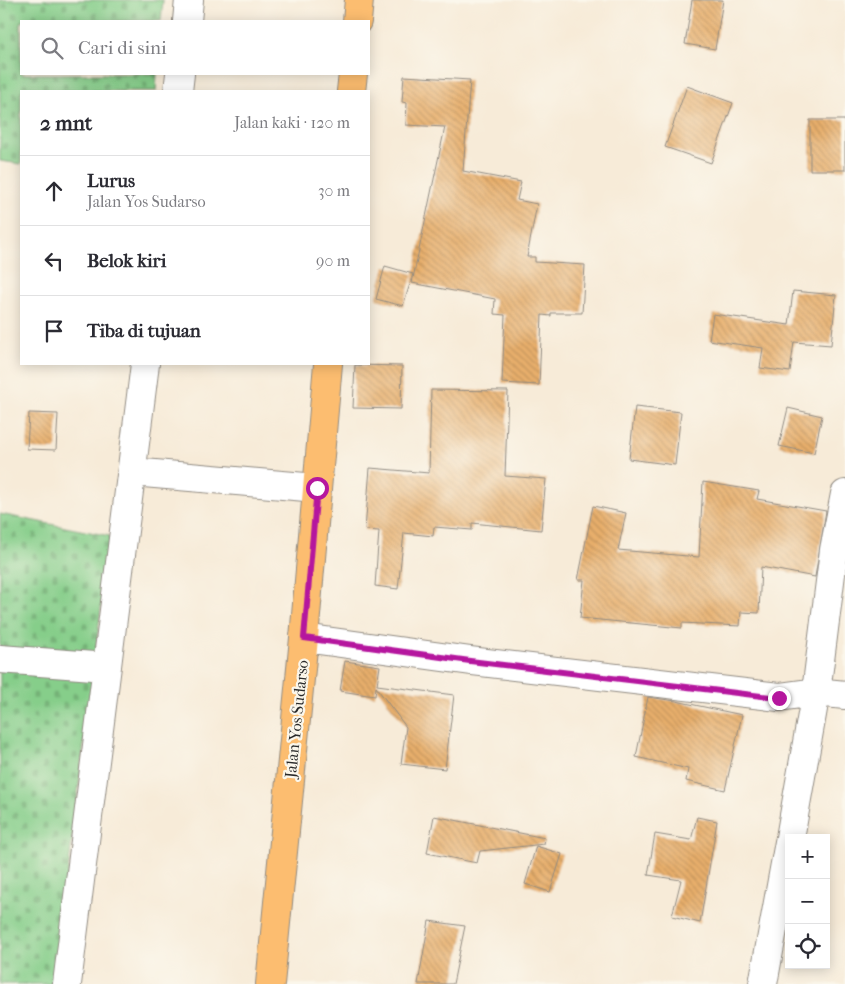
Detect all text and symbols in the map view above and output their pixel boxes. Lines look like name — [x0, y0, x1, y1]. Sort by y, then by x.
search box — [20, 20, 370, 75]
icon: search — [38, 34, 66, 62]
text: Cari di sini — [78, 37, 167, 59]
text: 2 mnt — [40, 111, 92, 135]
text: Jalan kaki · 120 m — [234, 113, 350, 132]
text: Lurus — [87, 170, 135, 192]
icon: ahead — [40, 177, 68, 205]
text: 30 m — [318, 181, 350, 200]
text: Jalan Yos Sudarso — [87, 192, 206, 211]
icon: left — [40, 247, 68, 275]
text: Belok kiri — [87, 250, 166, 272]
text: 90 m — [316, 251, 350, 270]
icon: arrive — [40, 317, 68, 345]
text: Tiba di tujuan — [87, 320, 201, 342]
route start — [306, 477, 329, 500]
street label: Jalan Yos Sudarso — [281, 659, 312, 781]
route end — [768, 687, 791, 710]
map controls — [785, 834, 830, 969]
button: + — [785, 834, 830, 879]
button: − — [785, 879, 830, 924]
button: locate — [785, 924, 830, 969]

